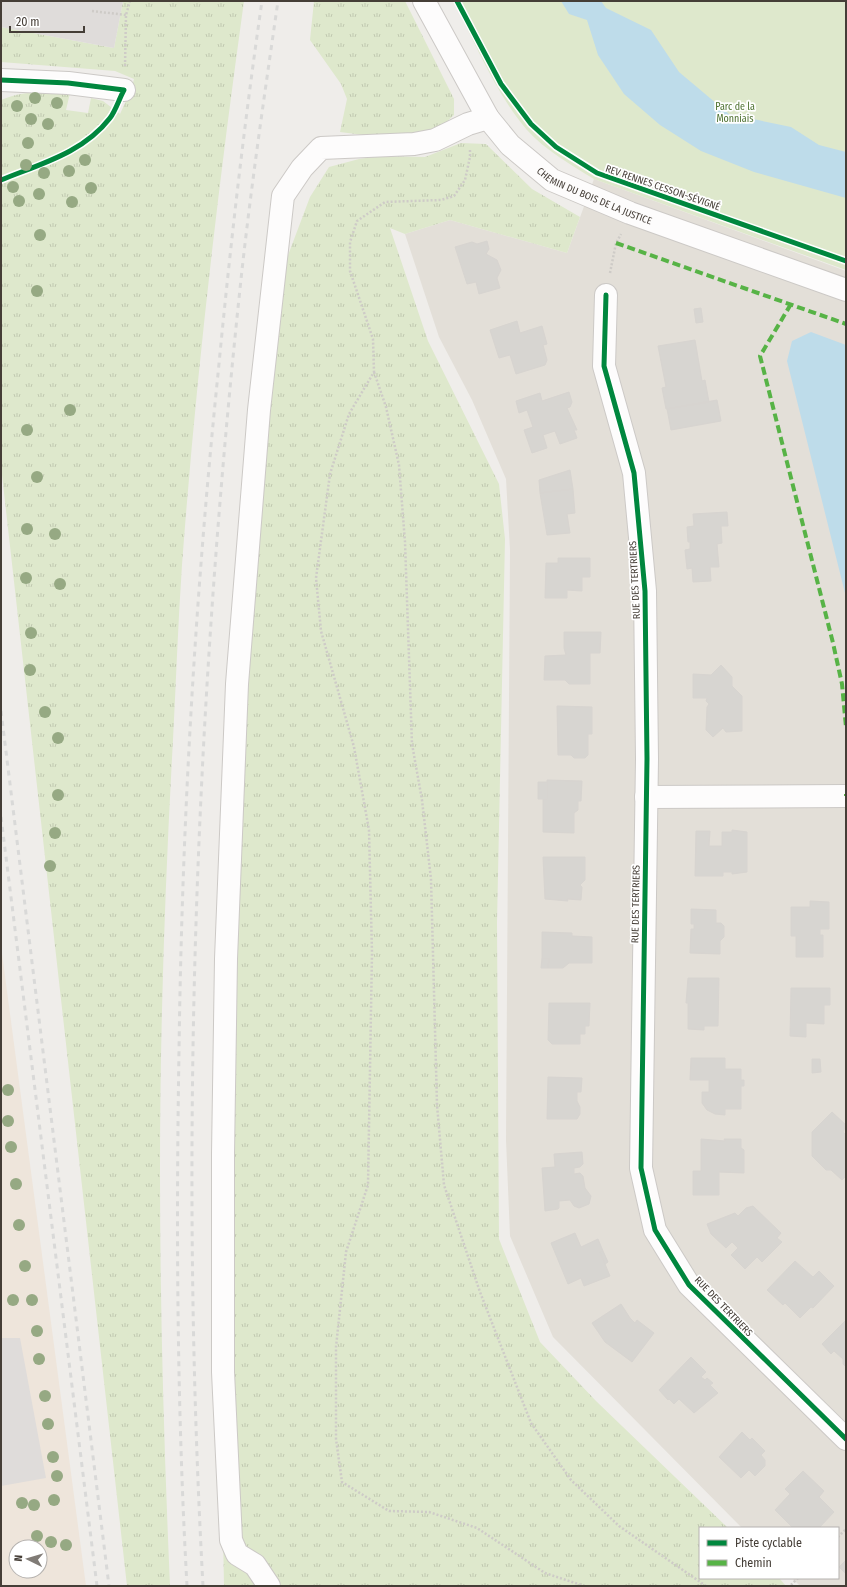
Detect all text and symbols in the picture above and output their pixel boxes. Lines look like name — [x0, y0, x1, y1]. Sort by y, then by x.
scale bar — [10, 8, 84, 34]
text: 20 m — [16, 15, 40, 29]
park label: Parc de la Monniais — [715, 101, 755, 125]
street label: REV RENNES CESSON-SÉVIGNÉ — [604, 161, 723, 213]
street label: CHEMIN DU BOIS DE LA JUSTICE — [534, 165, 654, 227]
street label: RUE DES TERTRIERS — [627, 540, 643, 619]
street label: RUE DES TERTRIERS — [629, 865, 643, 943]
street label: RUE DES TERTRIERS — [692, 1274, 755, 1339]
legend — [699, 1527, 839, 1579]
text: Piste cyclable — [735, 1536, 802, 1550]
north arrow — [8, 1539, 48, 1579]
text: N — [12, 1554, 25, 1562]
text: Chemin — [735, 1556, 772, 1570]

